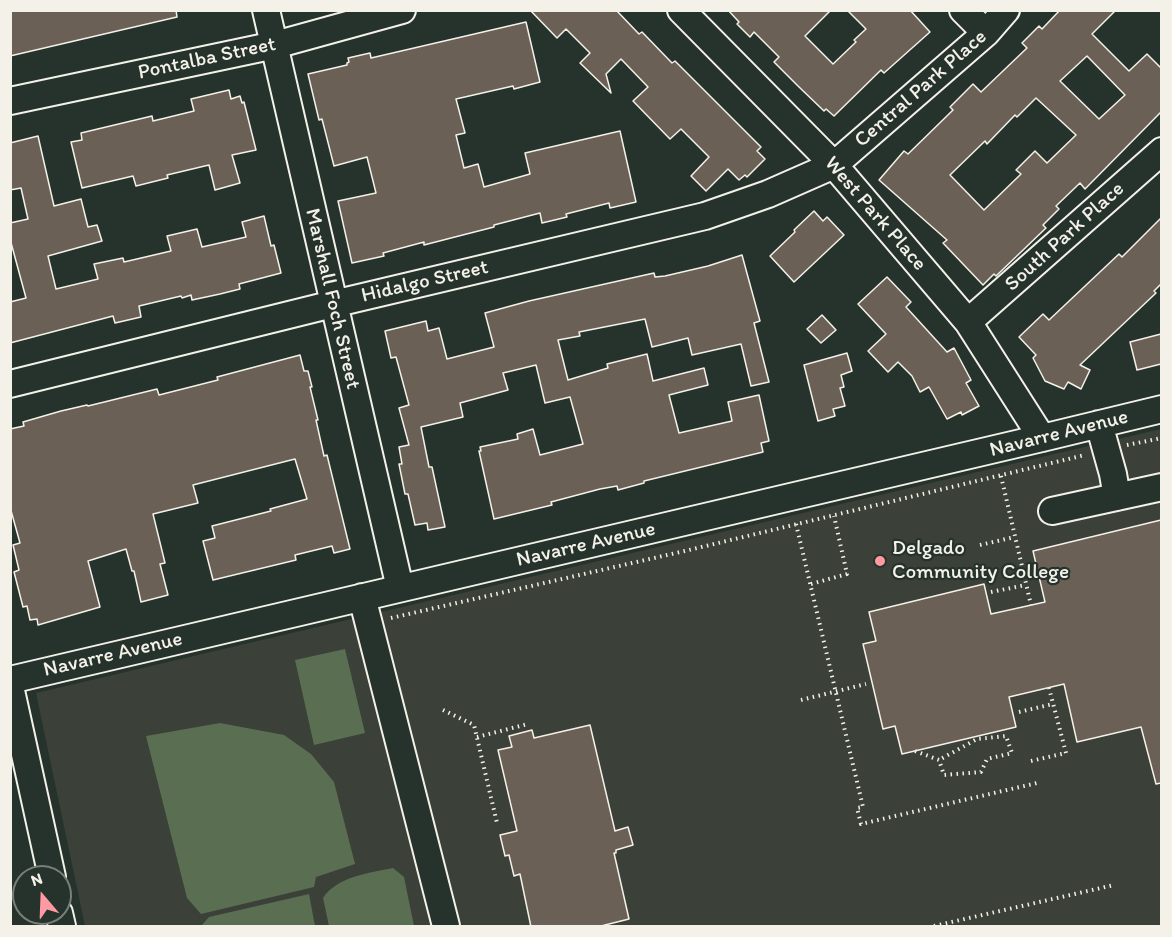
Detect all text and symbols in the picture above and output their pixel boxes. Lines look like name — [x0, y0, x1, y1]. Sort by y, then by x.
street label: Central Park Place — [850, 25, 992, 153]
street label: Pontalba Street — [136, 32, 278, 86]
street label: West Park Place — [818, 152, 932, 276]
street label: South Park Place — [1000, 177, 1130, 297]
street label: Marshall Foch Street — [299, 206, 365, 392]
street label: Hidalgo Street — [359, 255, 491, 309]
street label: Navarre Avenue — [987, 405, 1131, 463]
street label: Navarre Avenue — [514, 517, 658, 573]
place label: Delgado Community College — [892, 536, 1069, 586]
marker: Delgado Community College — [873, 554, 887, 568]
street label: Navarre Avenue — [41, 627, 185, 683]
north arrow — [12, 865, 72, 925]
text: N — [28, 869, 45, 890]

